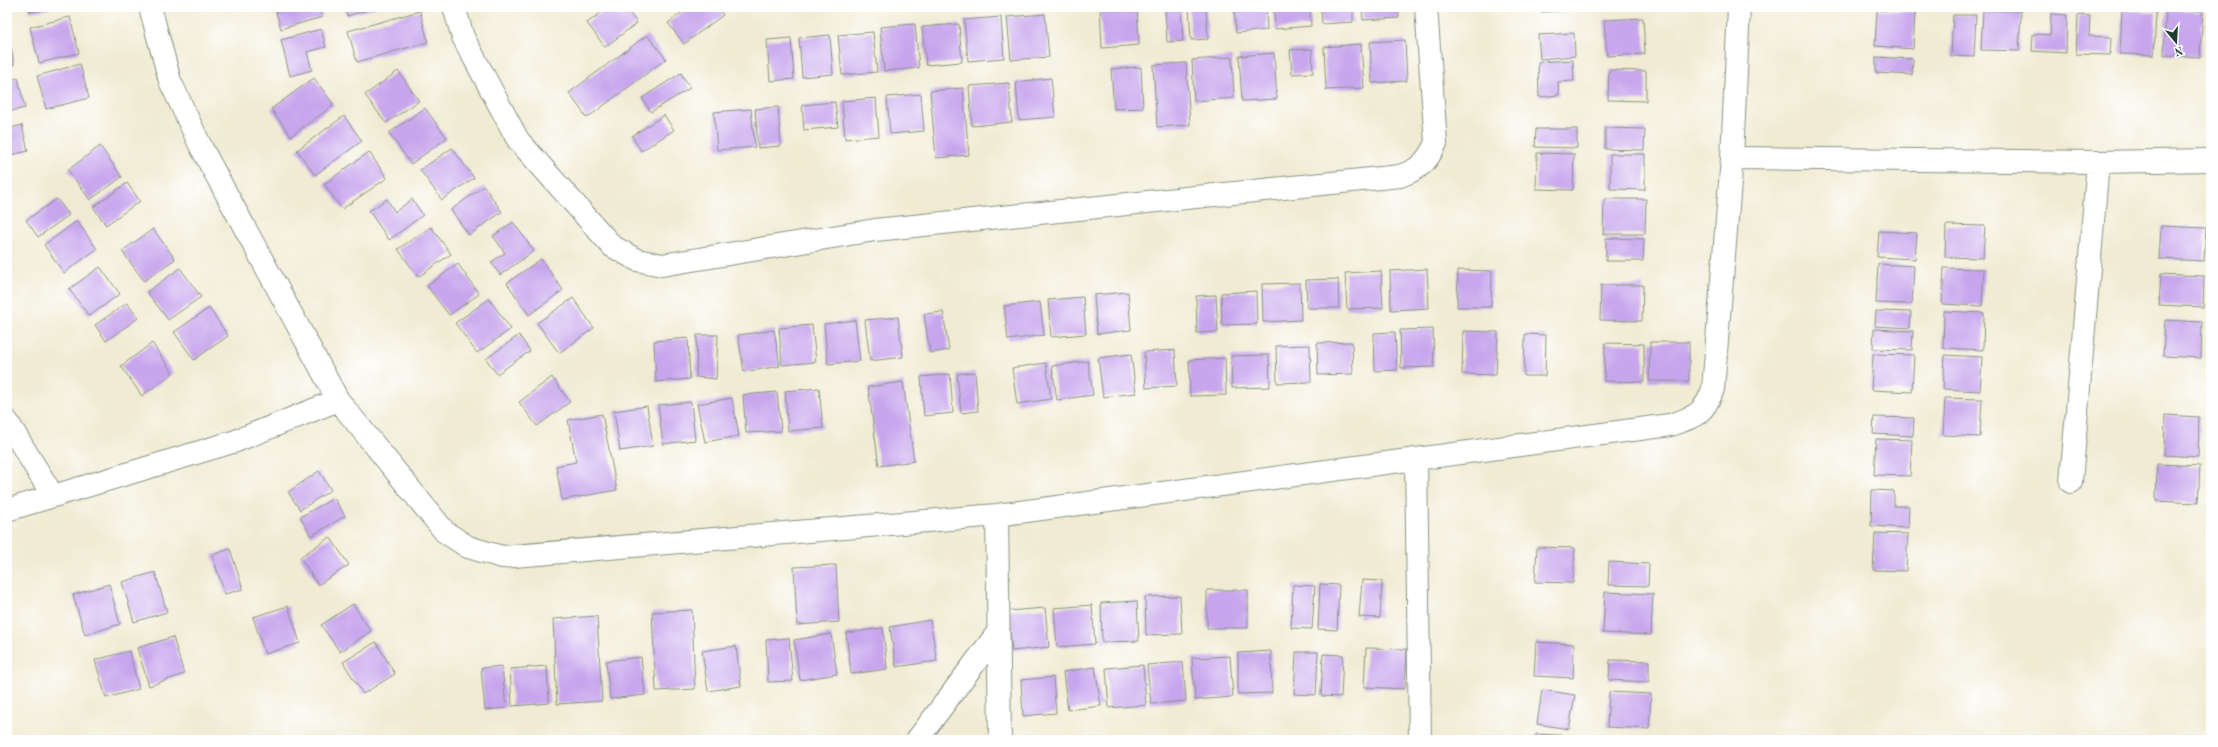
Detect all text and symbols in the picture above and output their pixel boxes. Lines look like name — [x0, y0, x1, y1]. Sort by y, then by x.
north arrow — [2156, 22, 2196, 62]
text: N — [2172, 44, 2184, 57]

